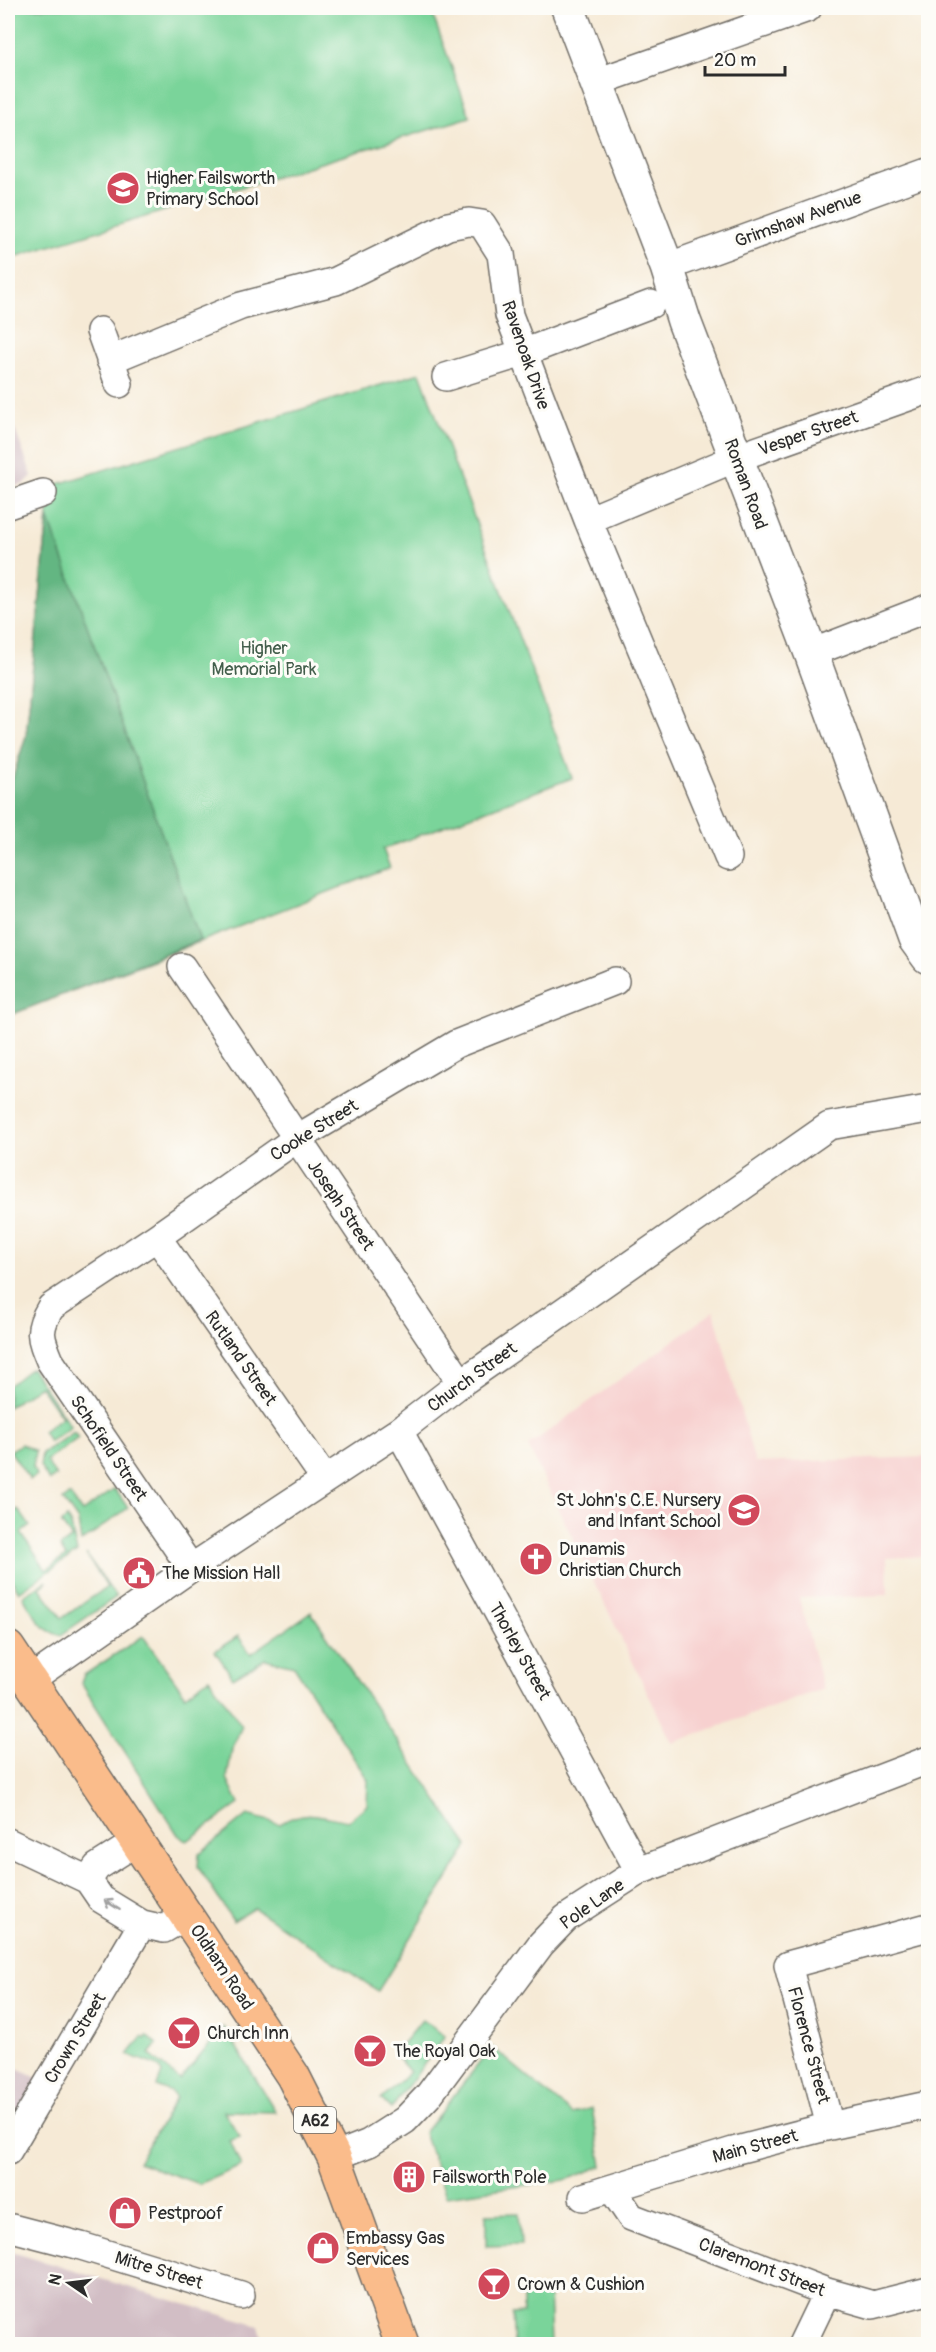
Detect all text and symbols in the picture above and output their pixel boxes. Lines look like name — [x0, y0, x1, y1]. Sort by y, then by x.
scale bar — [705, 39, 784, 77]
text: 20 m — [714, 49, 756, 72]
place label: Higher Failsworth Primary School — [146, 167, 275, 211]
school or university icon: Higher Failsworth Primary School — [105, 170, 141, 206]
street label: Grimshaw Avenue — [732, 186, 865, 253]
street label: Ravenoak Drive — [496, 298, 555, 413]
street label: Vesper Street — [755, 405, 862, 461]
street label: Roman Road — [719, 436, 773, 533]
park label: Higher Memorial Park — [211, 637, 317, 681]
street label: Cooke Street — [266, 1094, 363, 1167]
street label: Joseph Street — [302, 1155, 380, 1256]
street label: Rutland Street — [199, 1306, 282, 1411]
street label: Church Street — [423, 1337, 522, 1418]
street label: Schofield Street — [65, 1391, 153, 1506]
place label: St John's C.E. Nursery and Infant School — [556, 1489, 721, 1533]
school or university icon: St John's C.E. Nursery and Infant School — [726, 1492, 762, 1528]
place label: Dunamis Christian Church — [559, 1538, 681, 1582]
church icon: Dunamis Christian Church — [518, 1541, 554, 1577]
public building icon: The Mission Hall — [121, 1555, 157, 1591]
place label: The Mission Hall — [162, 1562, 281, 1585]
street label: Thorley Street — [483, 1598, 556, 1705]
street label: Pole Lane — [555, 1874, 629, 1935]
one-way arrow — [104, 1899, 121, 1911]
street label: Oldham Road — [185, 1920, 259, 2015]
street label: Florence Street — [782, 1984, 835, 2107]
street label: Crown Street — [39, 1988, 112, 2088]
bar icon: Church Inn — [166, 2015, 202, 2051]
place label: Church Inn — [207, 2022, 289, 2045]
bar icon: The Royal Oak — [352, 2033, 388, 2069]
place label: The Royal Oak — [393, 2040, 496, 2063]
road number: A62 — [294, 2107, 336, 2133]
street label: Main Street — [710, 2124, 801, 2169]
building icon: Failsworth Pole — [391, 2159, 427, 2195]
place label: Failsworth Pole — [432, 2166, 546, 2189]
shop icon: Pestproof — [107, 2195, 143, 2231]
place label: Pestproof — [148, 2202, 224, 2225]
place label: Embassy Gas Services — [346, 2227, 445, 2271]
shop icon: Embassy Gas Services — [305, 2230, 341, 2266]
street label: Claremont Street — [695, 2233, 829, 2302]
street label: Mitre Street — [112, 2246, 206, 2295]
north arrow — [39, 2253, 99, 2313]
bar icon: Crown & Cushion — [476, 2266, 512, 2302]
text: N — [44, 2272, 66, 2287]
place label: Crown & Cushion — [517, 2273, 645, 2296]

